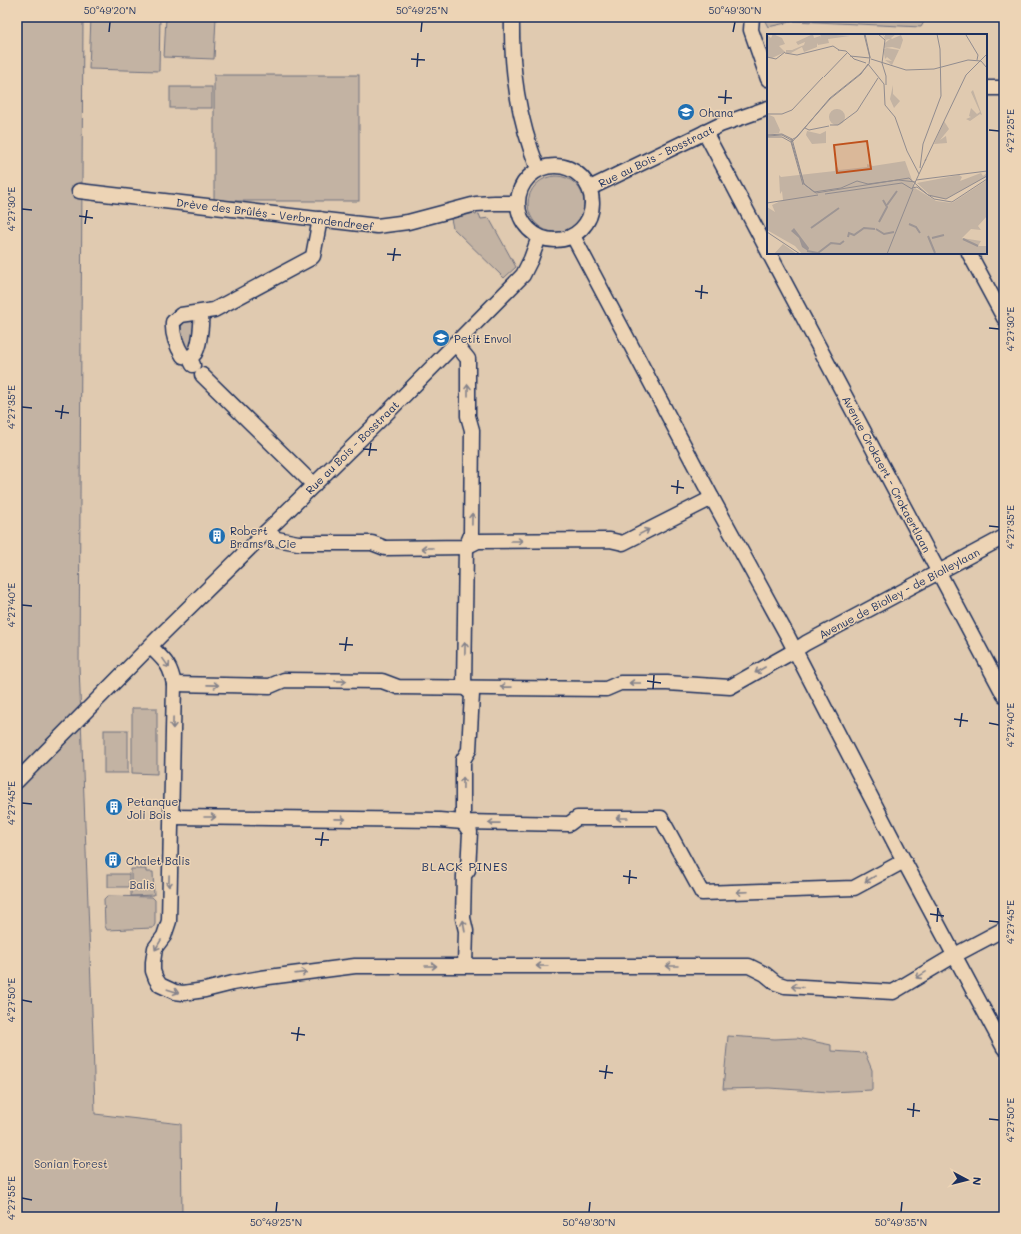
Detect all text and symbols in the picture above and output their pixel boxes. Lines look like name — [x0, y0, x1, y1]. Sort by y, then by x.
text: 50°49'20"N — [84, 3, 136, 17]
text: 50°49'25"N — [396, 3, 448, 17]
text: 50°49'30"N — [709, 3, 761, 17]
inset map — [767, 34, 987, 254]
school or university icon: Ohana — [676, 102, 696, 122]
place label: Ohana — [699, 105, 734, 120]
text: 4°27'25"E — [1003, 109, 1017, 153]
street label: Rue au Bois - Bosstraat — [596, 121, 716, 190]
text: 4°27'30"E — [4, 187, 18, 231]
street label: Drève des Brûlés - Verbrandendreef — [175, 194, 375, 234]
text: 4°27'30"E — [1003, 307, 1017, 351]
school or university icon: Petit Envol — [431, 328, 451, 348]
place label: Petit Envol — [454, 331, 512, 346]
one-way arrow — [464, 384, 472, 397]
text: 4°27'35"E — [4, 385, 18, 429]
street label: Avenue Crokaert - Crokaertlaan — [839, 393, 935, 555]
street label: Rue au Bois - Bosstraat — [302, 397, 402, 497]
text: 4°27'35"E — [1003, 505, 1017, 549]
one-way arrow — [468, 513, 476, 526]
place label: Robert Brams & Cie — [230, 523, 297, 551]
building icon: Robert Brams & Cie — [207, 526, 227, 546]
one-way arrow — [638, 528, 650, 535]
one-way arrow — [510, 537, 523, 545]
one-way arrow — [421, 544, 434, 552]
street label: Avenue de Biolley - de Biolleylaan — [816, 544, 982, 642]
text: 4°27'40"E — [4, 583, 18, 627]
one-way arrow — [461, 642, 469, 655]
one-way arrow — [162, 658, 170, 669]
one-way arrow — [754, 666, 766, 674]
one-way arrow — [334, 677, 347, 685]
one-way arrow — [629, 679, 642, 687]
one-way arrow — [206, 681, 219, 689]
one-way arrow — [500, 683, 513, 691]
text: 4°27'40"E — [1003, 703, 1017, 747]
one-way arrow — [169, 716, 177, 729]
one-way arrow — [459, 777, 467, 790]
text: 4°27'45"E — [4, 781, 18, 825]
place label: Petanque Joli Bois — [127, 794, 178, 822]
building icon: Petanque Joli Bois — [104, 797, 124, 817]
one-way arrow — [203, 813, 216, 821]
one-way arrow — [616, 814, 629, 822]
one-way arrow — [333, 815, 346, 823]
one-way arrow — [488, 819, 501, 827]
building icon: Chalet Balis — [103, 850, 123, 870]
place label: Chalet Balis — [126, 853, 190, 868]
district label: BLACK PINES — [421, 858, 509, 874]
one-way arrow — [166, 874, 173, 887]
one-way arrow — [864, 876, 876, 884]
park label: Balis — [129, 877, 155, 892]
one-way arrow — [736, 888, 749, 895]
text: 4°27'45"E — [1003, 900, 1017, 944]
one-way arrow — [460, 920, 468, 933]
one-way arrow — [154, 939, 162, 950]
one-way arrow — [424, 962, 437, 970]
one-way arrow — [536, 962, 549, 970]
one-way arrow — [666, 962, 679, 970]
one-way arrow — [294, 969, 307, 976]
one-way arrow — [915, 971, 927, 979]
text: 4°27'50"E — [4, 978, 18, 1022]
one-way arrow — [791, 984, 804, 991]
one-way arrow — [167, 988, 180, 995]
text: 4°27'50"E — [1003, 1098, 1017, 1142]
park label: Sonian Forest — [34, 1156, 108, 1171]
north arrow — [947, 1160, 987, 1200]
text: 4°27'55"E — [4, 1176, 18, 1220]
text: N — [969, 1176, 985, 1186]
text: 50°49'25"N — [250, 1215, 302, 1229]
text: 50°49'30"N — [563, 1215, 615, 1229]
text: 50°49'35"N — [875, 1215, 927, 1229]

